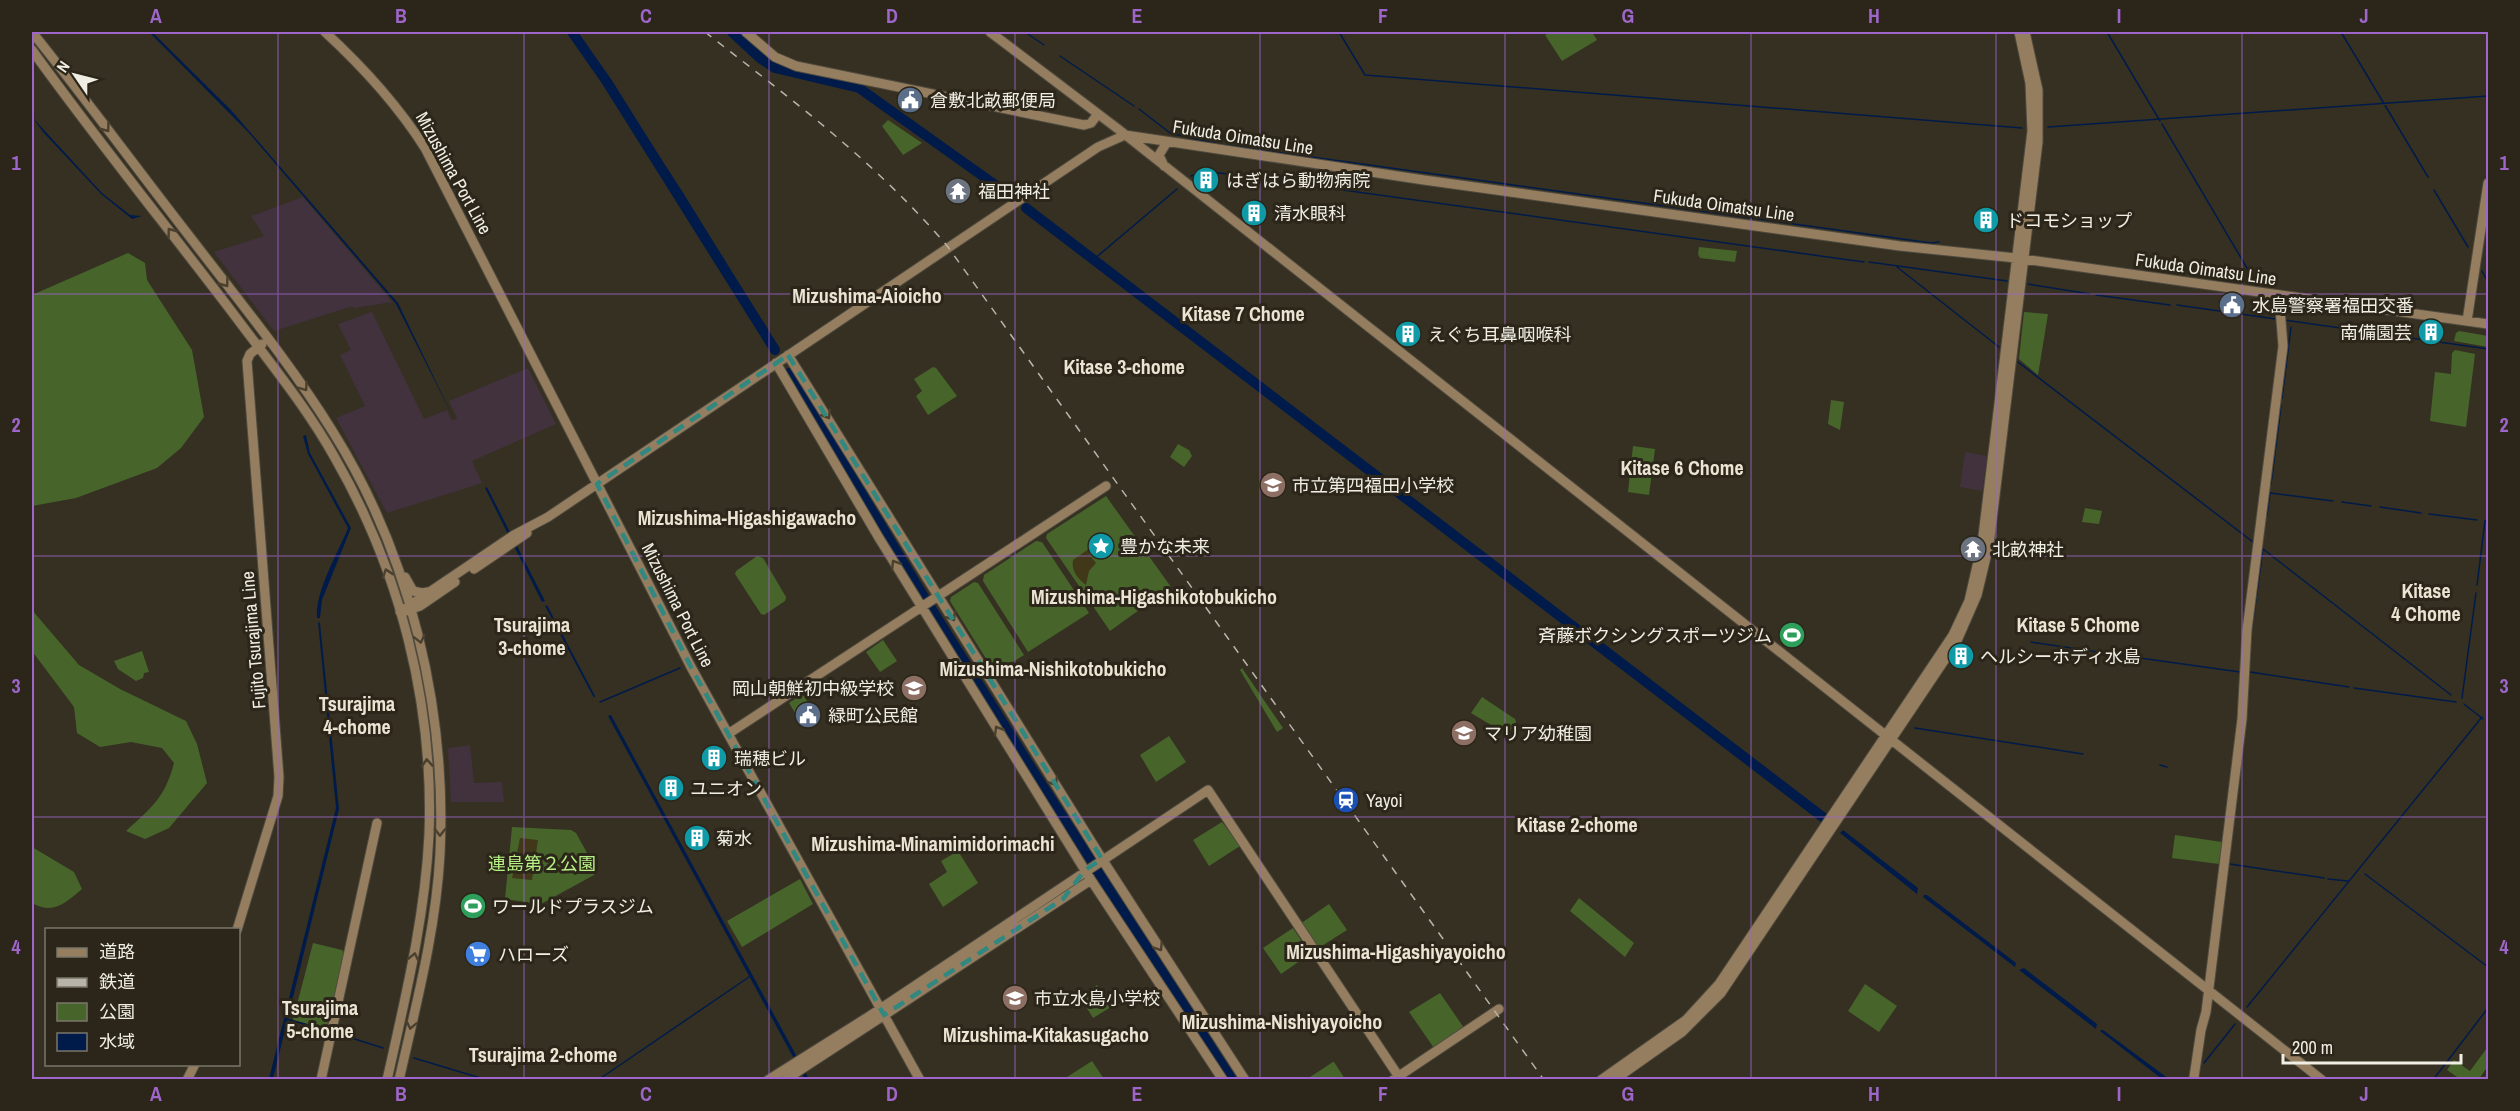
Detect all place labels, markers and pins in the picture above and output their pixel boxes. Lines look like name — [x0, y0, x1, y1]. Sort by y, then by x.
public building icon: 倉敷北畝郵便局 — [895, 85, 925, 115]
place label: 倉敷北畝郵便局 — [930, 88, 1056, 113]
building icon: はぎはら動物病院 — [1191, 165, 1221, 195]
place label: はぎはら動物病院 — [1226, 168, 1370, 193]
temple icon: 福田神社 — [943, 176, 973, 206]
place label: 福田神社 — [978, 179, 1050, 204]
building icon: 清水眼科 — [1239, 198, 1269, 228]
place label: 清水眼科 — [1274, 201, 1346, 226]
building icon: ドコモショップ — [1971, 205, 2001, 235]
place label: ドコモショップ — [2006, 208, 2132, 233]
public building icon: 水島警察署福田交番 — [2217, 290, 2247, 320]
place label: 水島警察署福田交番 — [2252, 293, 2414, 318]
building icon: 南備園芸 — [2416, 317, 2446, 347]
building icon: えぐち耳鼻咽喉科 — [1393, 319, 1423, 349]
place label: 南備園芸 — [2340, 320, 2412, 345]
place label: えぐち耳鼻咽喉科 — [1428, 322, 1571, 347]
school or university icon: 市立第四福田小学校 — [1258, 470, 1288, 500]
place label: 市立第四福田小学校 — [1292, 473, 1454, 498]
place icon: 豊かな未来 — [1086, 531, 1116, 561]
place label: 豊かな未来 — [1120, 534, 1210, 559]
temple icon: 北畝神社 — [1958, 534, 1988, 564]
place label: 北畝神社 — [1992, 537, 2064, 562]
sports icon: 斉藤ボクシングスポーツジム — [1777, 620, 1807, 650]
place label: 斉藤ボクシングスポーツジム — [1538, 623, 1772, 648]
building icon: ヘルシーホディ水島 — [1946, 641, 1976, 671]
place label: ヘルシーホディ水島 — [1980, 644, 2141, 669]
school or university icon: 岡山朝鮮初中級学校 — [899, 673, 929, 703]
place label: 岡山朝鮮初中級学校 — [732, 676, 894, 701]
public building icon: 緑町公民館 — [793, 700, 823, 730]
place label: 緑町公民館 — [828, 703, 918, 728]
school or university icon: マリア幼稚園 — [1449, 718, 1479, 748]
place label: マリア幼稚園 — [1484, 721, 1592, 746]
building icon: 瑞穂ビル — [699, 743, 729, 773]
place label: 瑞穂ビル — [734, 746, 806, 771]
building icon: ユニオン — [656, 773, 686, 803]
place label: ユニオン — [690, 776, 762, 801]
station icon: Yayoi — [1331, 785, 1361, 815]
place label: Yayoi — [1366, 788, 1403, 813]
building icon: 菊水 — [682, 823, 712, 853]
place label: 菊水 — [716, 826, 752, 851]
sports icon: ワールドプラスジム — [458, 891, 488, 921]
place label: ワールドプラスジム — [492, 894, 654, 919]
supermarket icon: ハローズ — [463, 939, 493, 969]
place label: ハローズ — [498, 942, 569, 967]
school or university icon: 市立水島小学校 — [1000, 983, 1030, 1013]
place label: 市立水島小学校 — [1034, 986, 1160, 1011]

